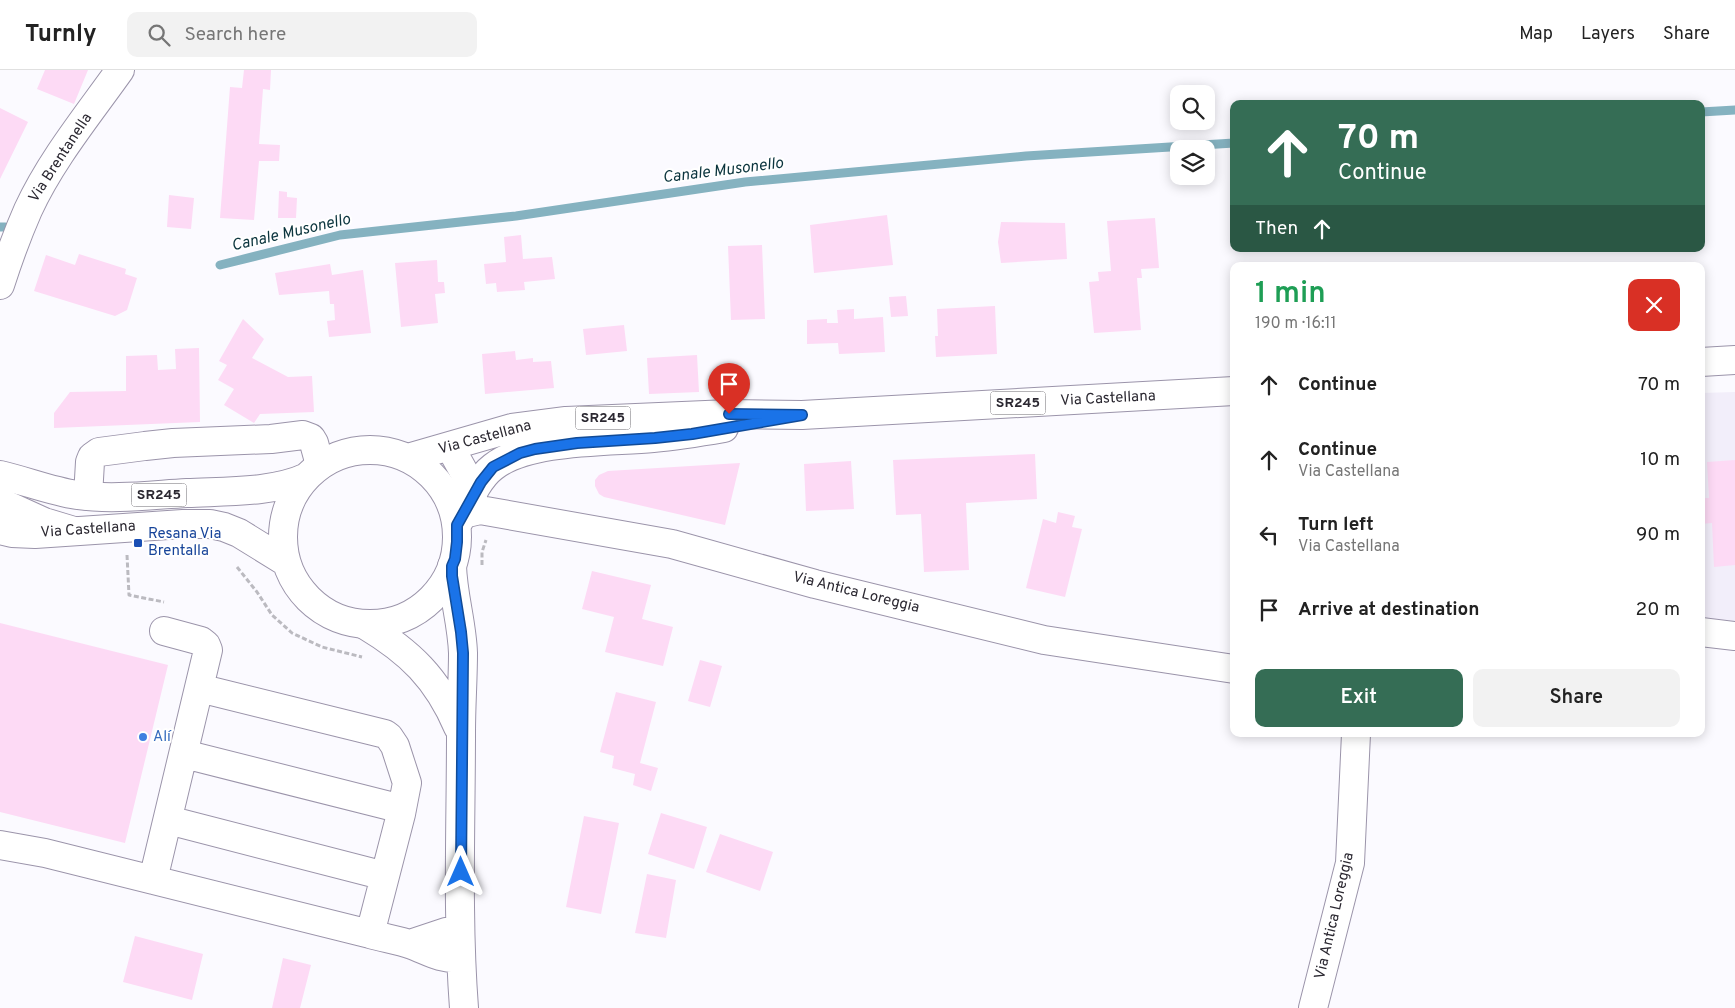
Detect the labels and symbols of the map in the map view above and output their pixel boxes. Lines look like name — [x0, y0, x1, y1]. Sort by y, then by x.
street label: Via Brentanella — [25, 110, 97, 206]
water label: Canale Musonello — [662, 154, 785, 188]
water label: Canale Musonello — [230, 210, 353, 256]
pin — [708, 363, 750, 414]
street label: Via Castellana — [1060, 387, 1156, 411]
road number: SR245 — [990, 392, 1046, 414]
road number: SR245 — [576, 406, 630, 429]
street label: Via Castellana — [436, 416, 534, 460]
road number: SR245 — [132, 484, 186, 506]
street label: Via Castellana — [40, 517, 136, 543]
place label: Resana Via Brentalla — [148, 525, 221, 561]
marker: Resana Via Brentalla — [132, 537, 144, 549]
street label: Via Antica Loreggia — [791, 568, 921, 618]
place label: Alí — [153, 728, 172, 747]
marker: Alí — [137, 731, 149, 743]
position arrow — [434, 845, 486, 897]
street label: Via Antica Loreggia — [1311, 851, 1359, 981]

